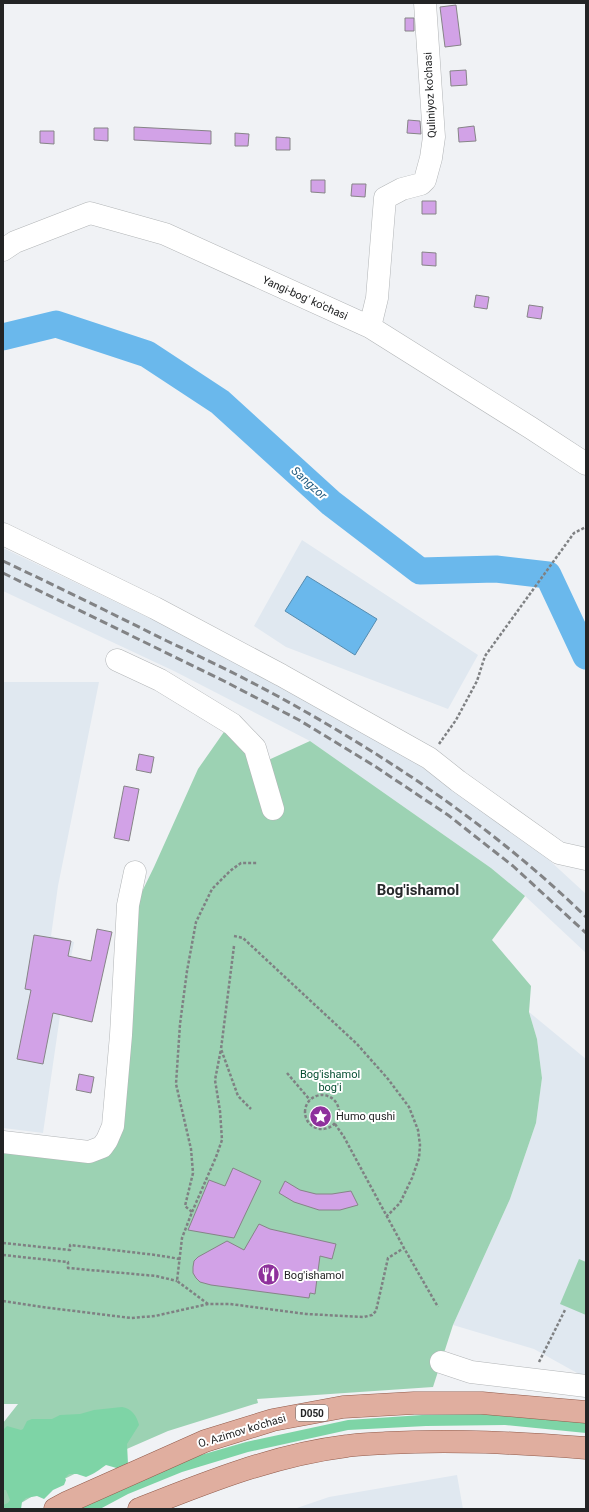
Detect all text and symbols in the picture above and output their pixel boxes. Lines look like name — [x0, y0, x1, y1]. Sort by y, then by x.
street label: Quliniyoz ko'chasi — [421, 52, 439, 138]
street label: Yangi-bog' ko'chasi — [260, 273, 350, 323]
water label: Sangzor — [289, 464, 330, 503]
district label: Bog'ishamol — [377, 881, 459, 899]
park label: Bog'ishamol bog'i — [300, 1068, 360, 1094]
place icon: Humo qushi — [308, 1103, 334, 1129]
place label: Humo qushi — [336, 1110, 395, 1123]
restaurant icon: Bog'ishamol — [255, 1262, 281, 1288]
place label: Bog'ishamol — [284, 1269, 344, 1282]
road number: D050 — [296, 1405, 328, 1421]
street label: O. Azimov ko'chasi — [197, 1412, 287, 1450]

